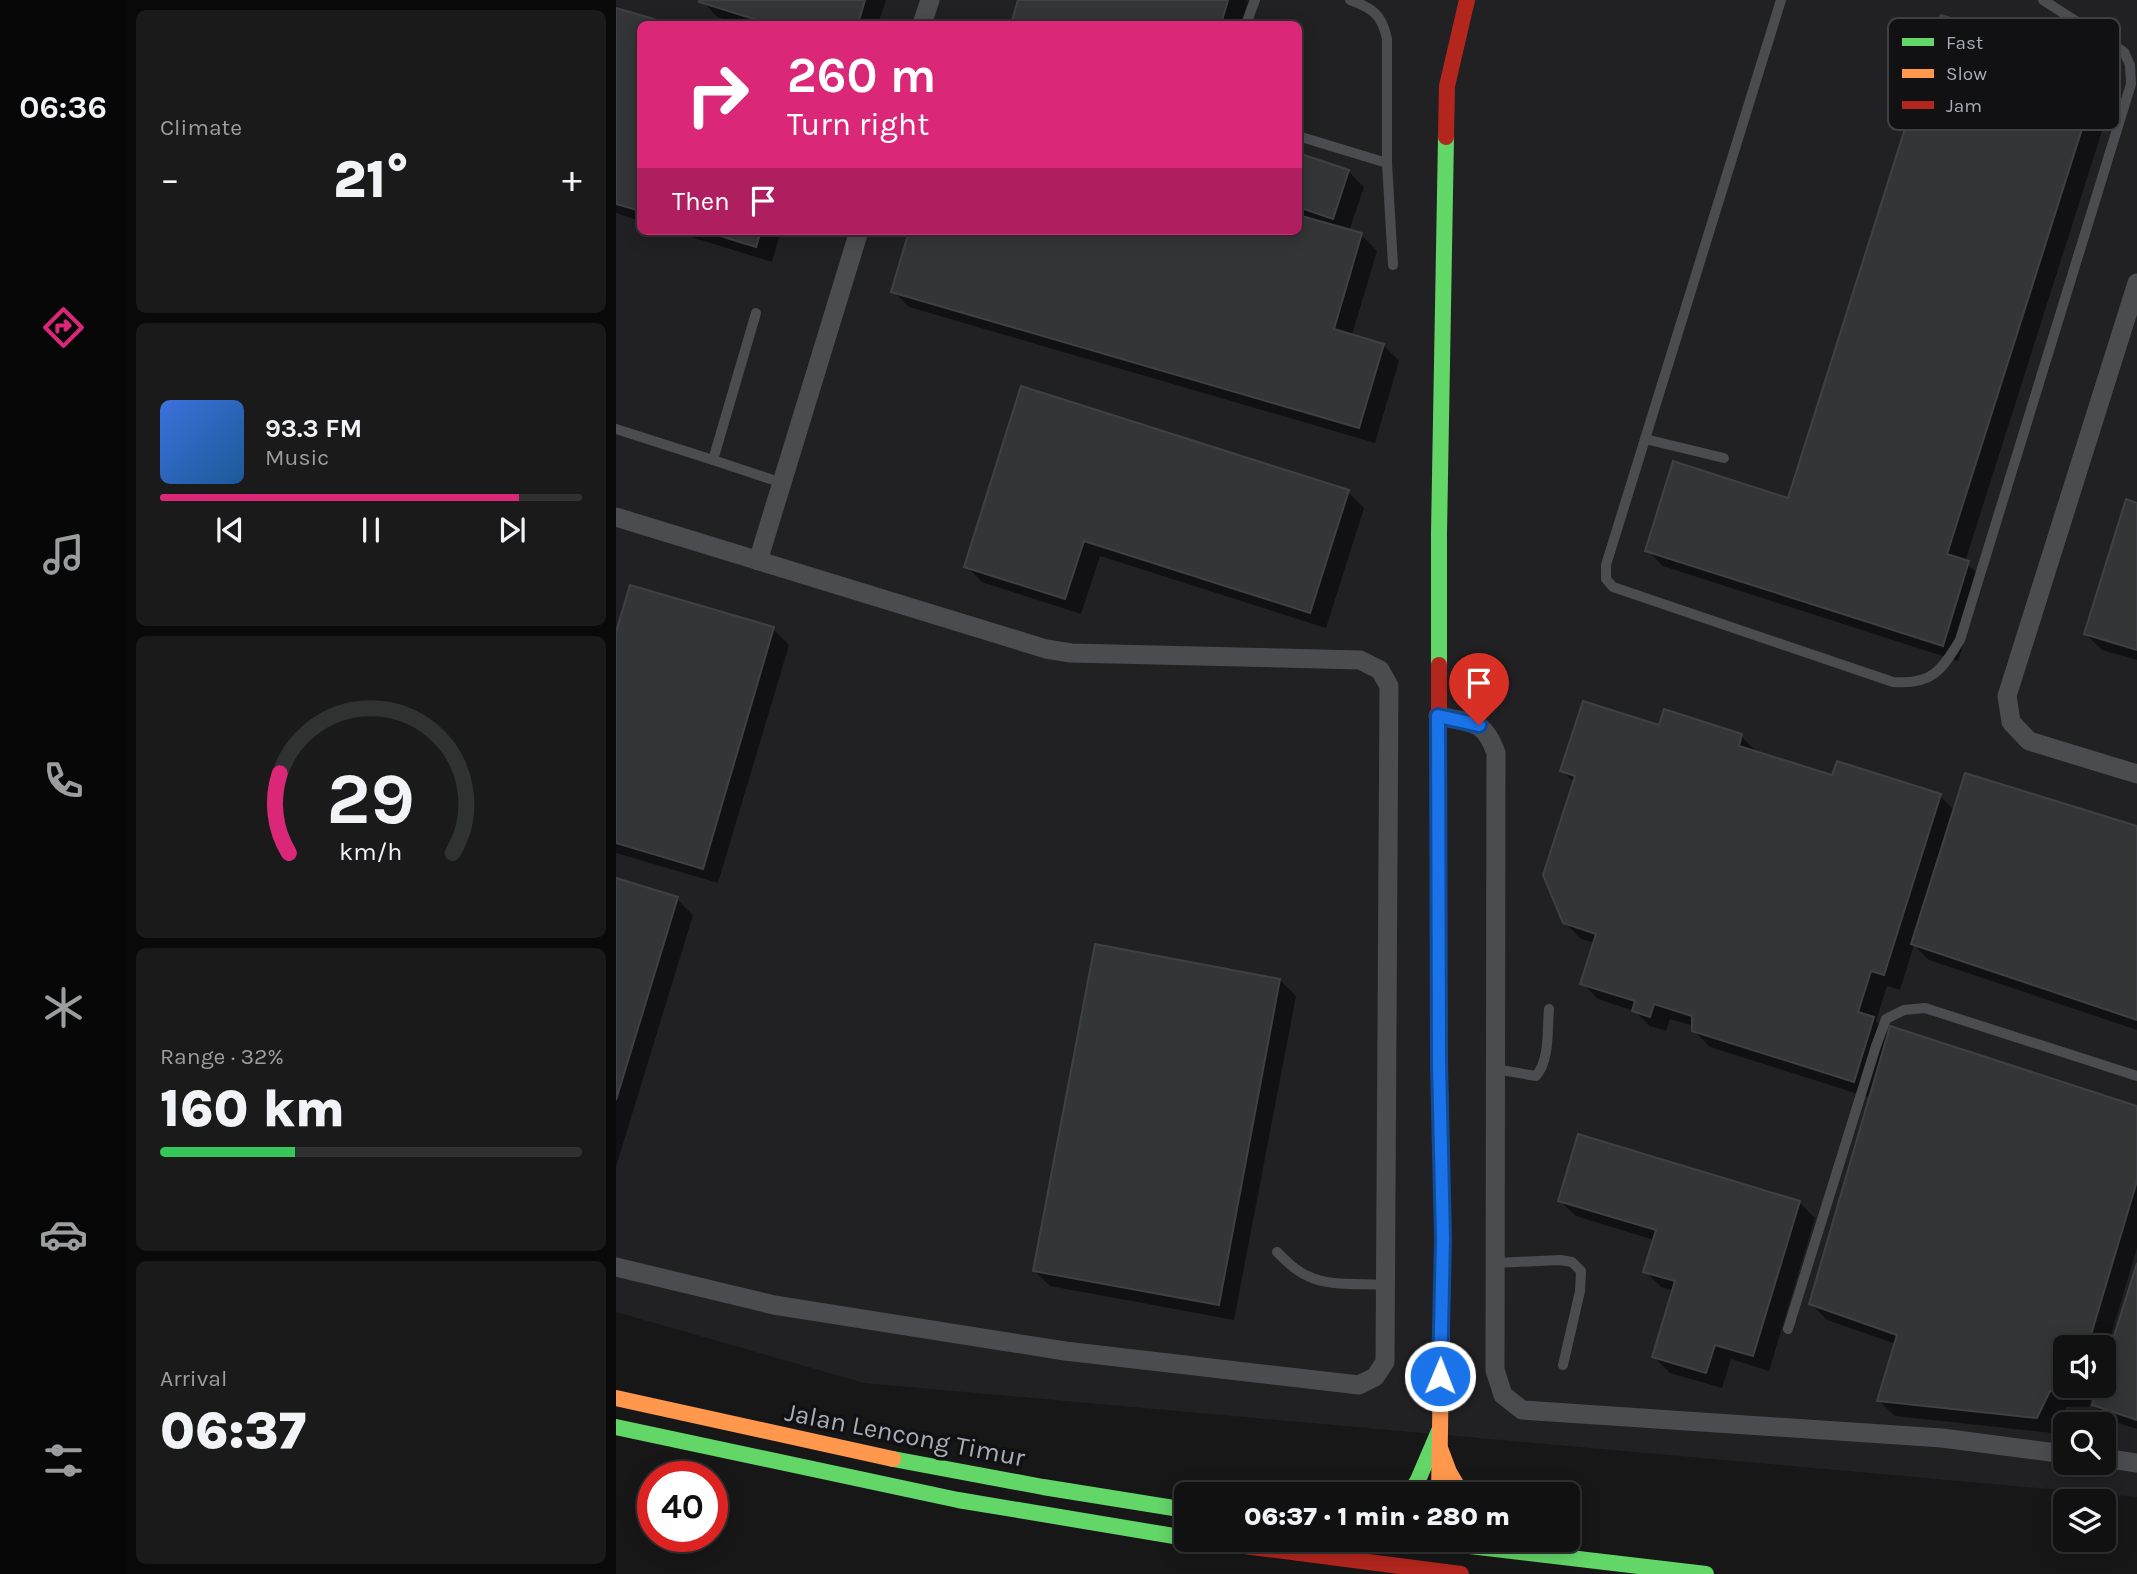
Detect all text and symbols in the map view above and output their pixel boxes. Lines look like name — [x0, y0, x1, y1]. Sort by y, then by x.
legend — [1888, 18, 2120, 130]
text: Fast — [1946, 32, 1983, 54]
text: 260 m — [787, 47, 936, 104]
icon: right — [672, 49, 763, 140]
text: Slow — [1946, 63, 1987, 85]
text: 06:36 — [19, 89, 107, 126]
text: Jam — [1946, 95, 1982, 117]
text: Turn right — [787, 106, 929, 143]
text: Climate — [160, 114, 242, 141]
text: 21° — [333, 149, 409, 210]
text: − — [160, 157, 180, 202]
text: + — [562, 157, 582, 202]
icon: arrive — [744, 182, 782, 220]
text: Then — [672, 186, 730, 217]
icon: directions — [39, 303, 88, 352]
text: 93.3 FM — [265, 413, 362, 444]
text: Music — [265, 444, 329, 471]
icon: previous — [211, 511, 249, 549]
icon: pause — [352, 511, 390, 549]
icon: next — [493, 511, 531, 549]
icon: music — [39, 530, 88, 579]
pin — [1449, 653, 1509, 725]
icon: arrive — [1460, 664, 1498, 702]
icon: phone — [39, 756, 88, 805]
text: 29 — [327, 756, 415, 841]
text: km/h — [339, 837, 403, 866]
icon: climate — [39, 983, 88, 1032]
text: Range · 32% — [160, 1043, 284, 1070]
text: 160 km — [160, 1078, 345, 1139]
icon: car — [39, 1210, 88, 1259]
map controls — [2053, 1335, 2116, 1552]
button: sound — [2053, 1335, 2116, 1398]
position arrow — [1403, 1339, 1477, 1413]
text: Arrival — [160, 1365, 227, 1392]
street label: Jalan Lencong Timur — [782, 1397, 1028, 1474]
text: 06:37 — [160, 1400, 306, 1461]
button: search — [2053, 1412, 2116, 1475]
icon: filters — [39, 1436, 88, 1485]
speed limit sign: 40 — [637, 1461, 728, 1552]
button: layers — [2053, 1489, 2116, 1552]
text: 06:37 · 1 min · 280 m — [1244, 1501, 1510, 1532]

